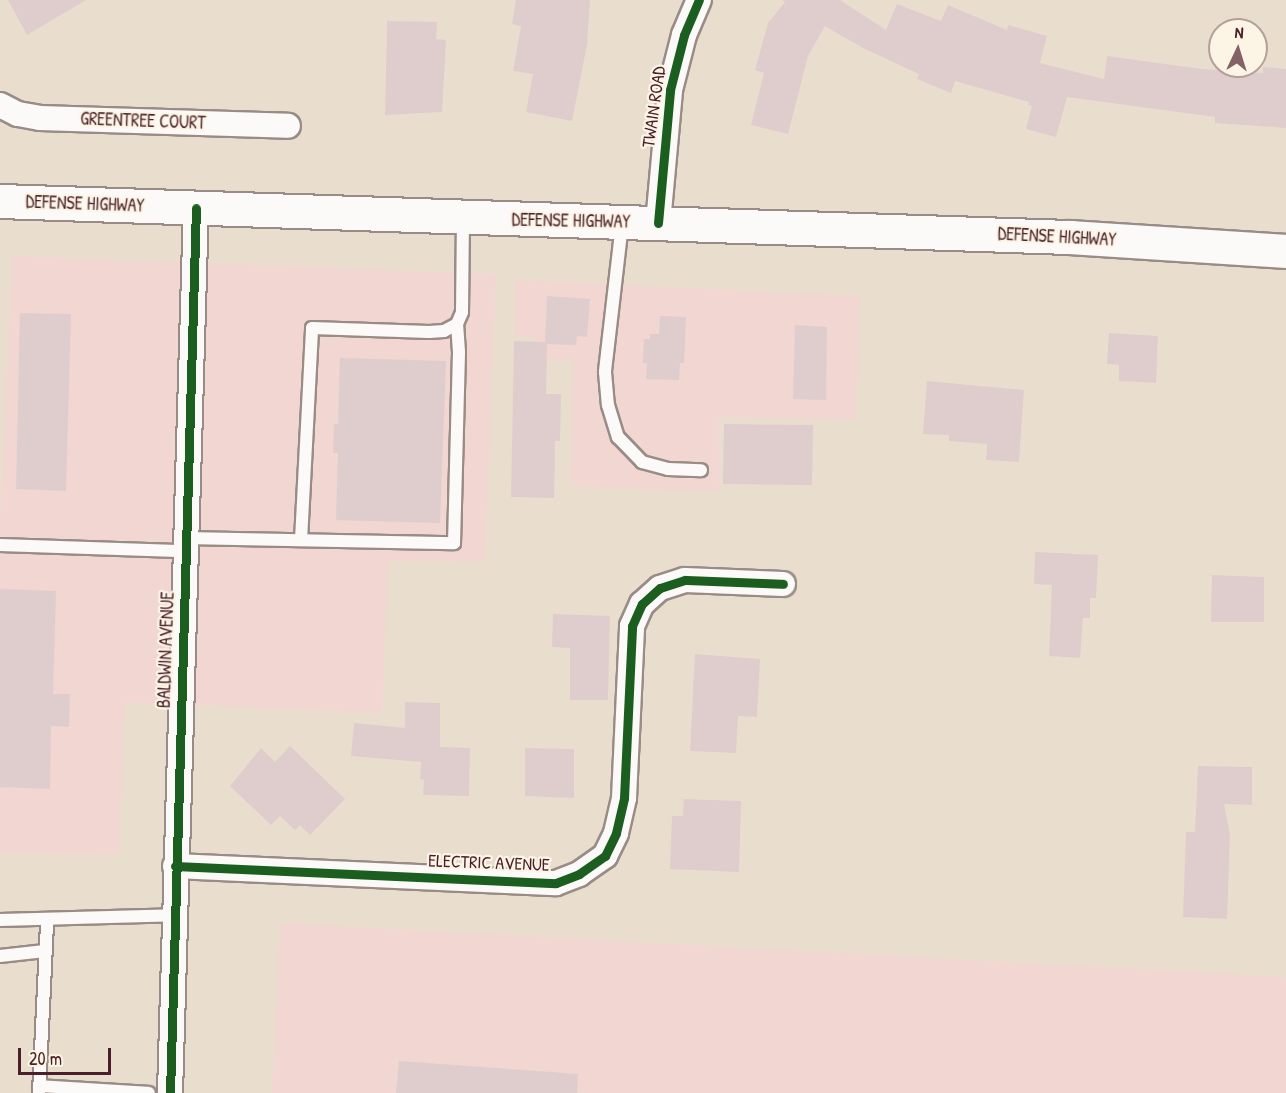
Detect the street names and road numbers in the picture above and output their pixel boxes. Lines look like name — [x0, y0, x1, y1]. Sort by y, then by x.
street label: TWAIN ROAD — [638, 65, 670, 149]
street label: GREENTREE COURT — [80, 108, 206, 134]
street label: DEFENSE HIGHWAY — [25, 191, 145, 217]
street label: DEFENSE HIGHWAY — [511, 209, 631, 233]
street label: DEFENSE HIGHWAY — [997, 223, 1117, 251]
street label: BALDWIN AVENUE — [153, 591, 179, 709]
street label: ELECTRIC AVENUE — [428, 850, 550, 876]

